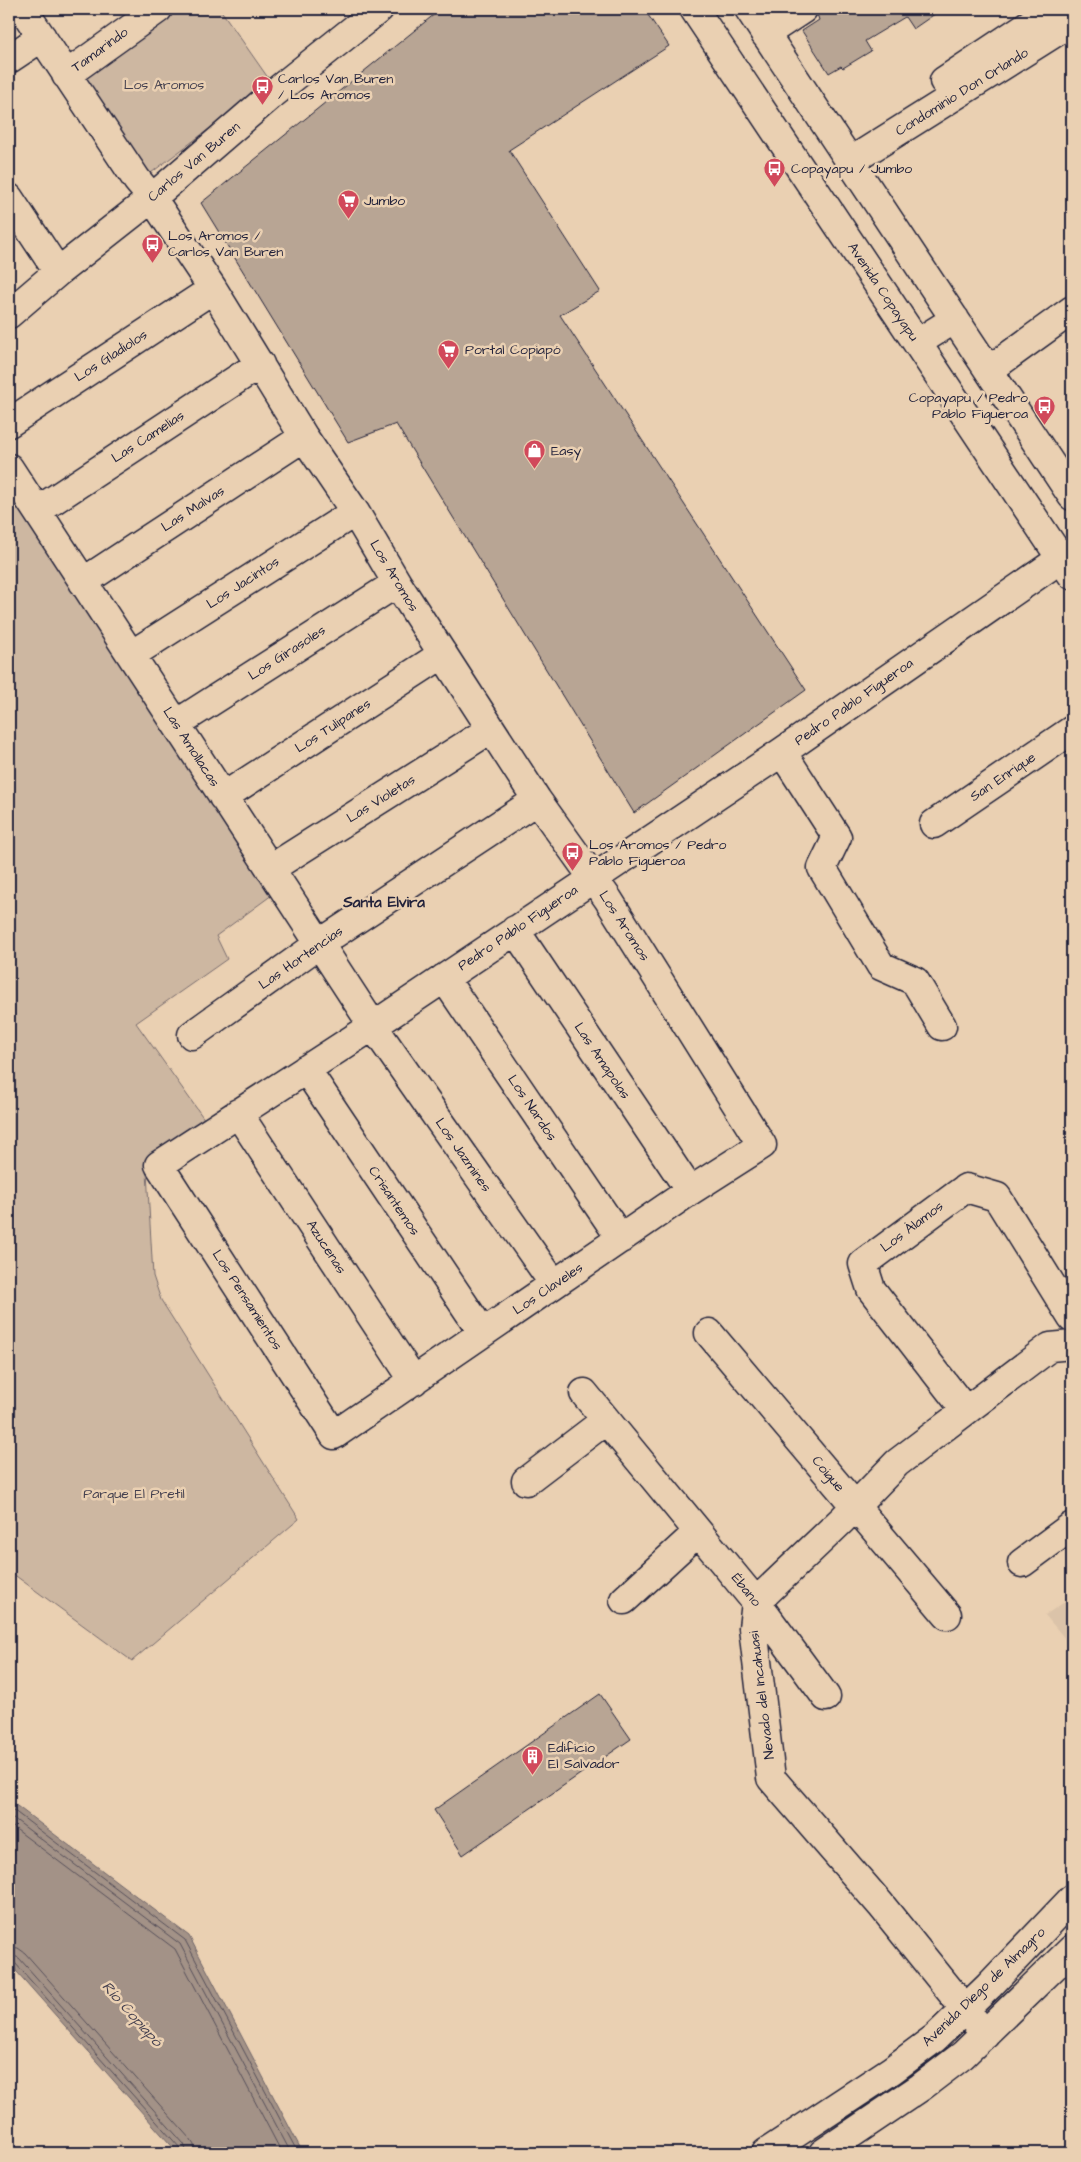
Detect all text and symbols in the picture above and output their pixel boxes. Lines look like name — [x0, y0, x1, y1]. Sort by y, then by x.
street label: Tamarindo — [68, 23, 133, 77]
street label: Condominio Don Orlando — [892, 43, 1032, 141]
place label: Carlos Van Buren / Los Aromos — [278, 69, 393, 105]
park label: Los Aromos — [124, 75, 204, 95]
bus stop icon: Carlos Van Buren / Los Aromos — [250, 75, 274, 106]
street label: Carlos Van Buren — [143, 117, 245, 207]
bus stop icon: Copayapu / Jumbo — [763, 157, 787, 188]
place label: Copayapu / Jumbo — [791, 159, 912, 179]
supermarket icon: Jumbo — [336, 189, 360, 220]
place label: Jumbo — [364, 191, 405, 211]
place label: Los Aromos / Carlos Van Buren — [168, 226, 283, 262]
bus stop icon: Los Aromos / Carlos Van Buren — [140, 232, 164, 263]
street label: Avenida Copayapu — [842, 239, 924, 345]
street label: Los Gladiolos — [71, 325, 151, 387]
supermarket icon: Portal Copiapó — [437, 338, 461, 369]
place label: Portal Copiapó — [465, 340, 561, 360]
place label: Copayapu / Pedro Pablo Figueroa — [909, 388, 1028, 424]
bus stop icon: Copayapu / Pedro Pablo Figueroa — [1032, 394, 1056, 425]
street label: Las Camelias — [108, 406, 188, 468]
shop icon: Easy — [523, 439, 547, 470]
place label: Easy — [551, 441, 581, 461]
street label: Las Malvas — [157, 481, 229, 537]
street label: Los Aromos — [365, 536, 423, 616]
street label: Los Jacintos — [203, 552, 283, 614]
street label: Los Girasoles — [244, 620, 330, 686]
street label: Pedro Pablo Figueroa — [791, 653, 917, 751]
street label: Los Tulipanes — [291, 694, 375, 758]
street label: Las Amollacas — [158, 703, 224, 791]
street label: San Enrique — [966, 747, 1040, 806]
street label: Las Violetas — [343, 770, 419, 828]
place label: Los Aromos / Pedro Pablo Figueroa — [589, 835, 727, 871]
bus stop icon: Los Aromos / Pedro Pablo Figueroa — [561, 841, 585, 872]
street label: Pedro Pablo Figueroa — [454, 880, 582, 976]
street label: Los Aromos — [594, 887, 654, 965]
district label: Santa Elvira — [342, 892, 425, 913]
street label: Las Hortencias — [255, 921, 347, 995]
street label: Las Amapolas — [569, 1019, 635, 1103]
street label: Los Nardos — [502, 1071, 562, 1145]
street label: Los Jazmines — [430, 1114, 496, 1196]
street label: Crisantemos — [363, 1162, 425, 1240]
street label: Los Álamos — [876, 1197, 948, 1257]
street label: Azucenas — [301, 1216, 351, 1278]
street label: Los Pensamientos — [207, 1246, 287, 1354]
street label: Los Claveles — [509, 1258, 587, 1320]
street label: Coigue — [807, 1452, 849, 1497]
park label: Parque El Pretil — [83, 1484, 185, 1504]
street label: Ébano — [726, 1569, 766, 1611]
street label: Nevado del Incahuasi — [744, 1630, 780, 1760]
place label: Edificio El Salvador — [548, 1738, 620, 1774]
building icon: Edificio El Salvador — [520, 1744, 544, 1775]
street label: Avenida Diego de Almagro — [918, 1923, 1050, 2051]
water label: Río Copiapó — [97, 1977, 168, 2052]

